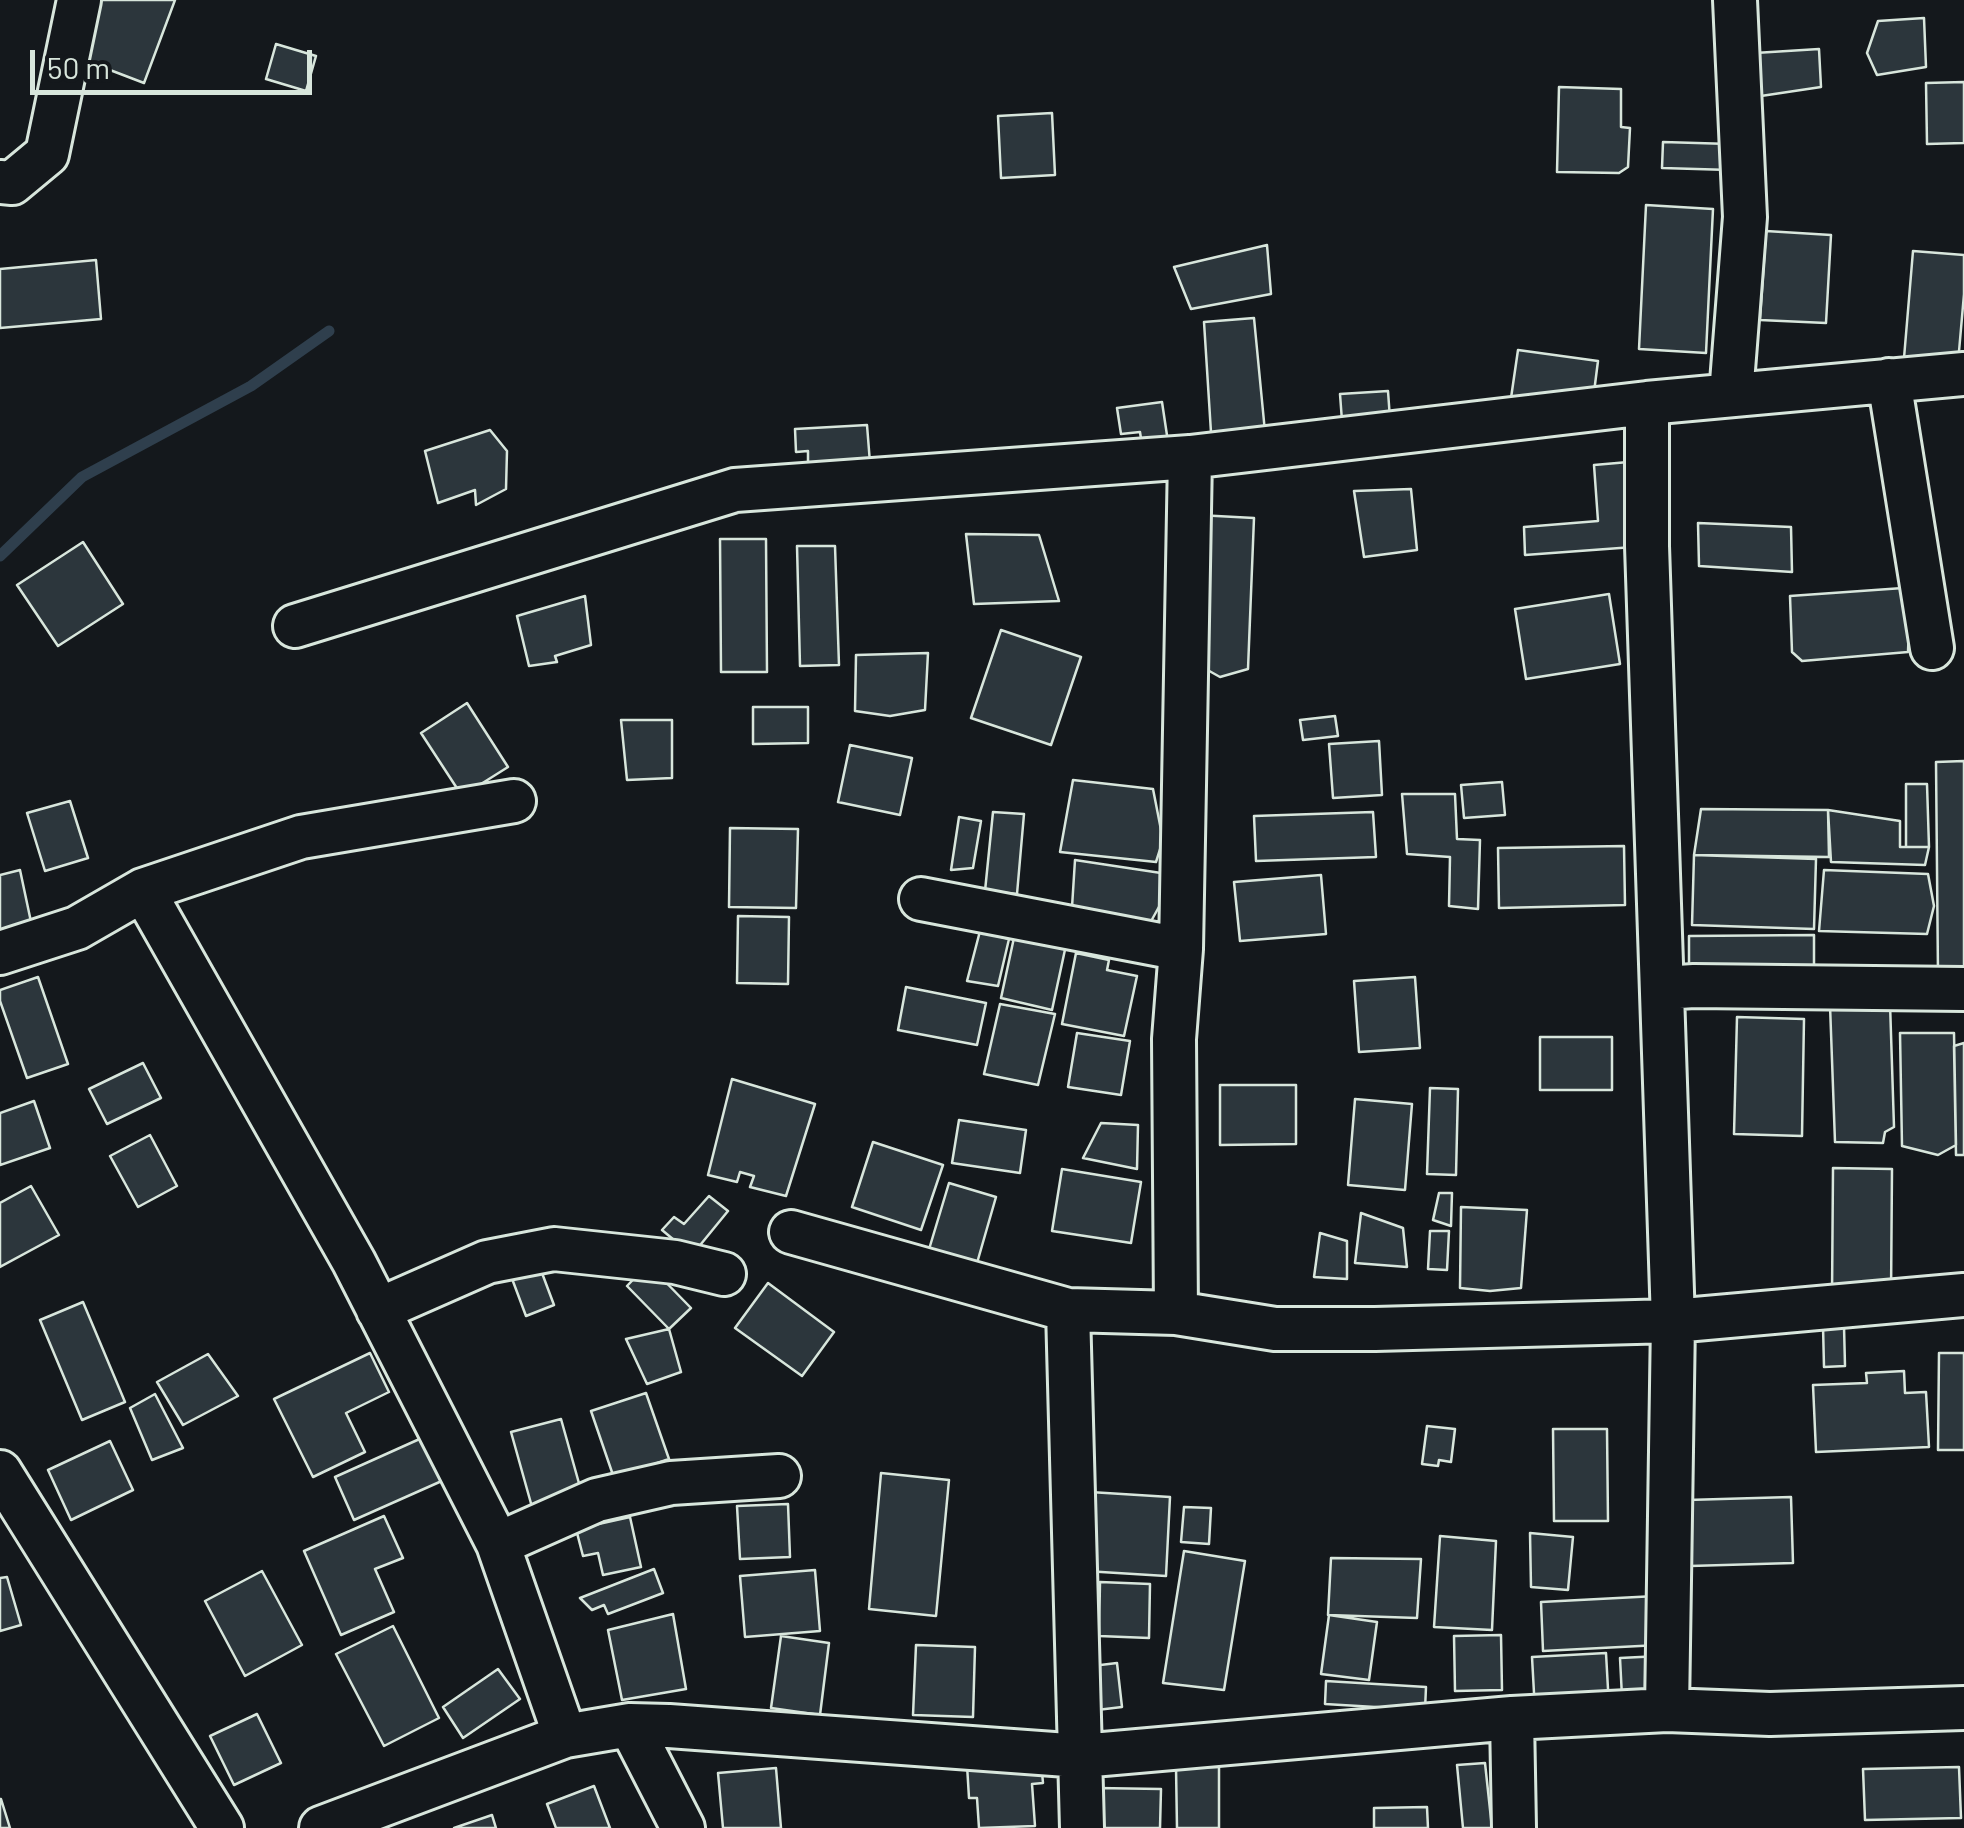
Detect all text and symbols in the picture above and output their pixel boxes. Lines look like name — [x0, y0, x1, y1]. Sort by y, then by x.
scale bar — [35, 30, 318, 92]
text: 50 m — [47, 49, 110, 85]

